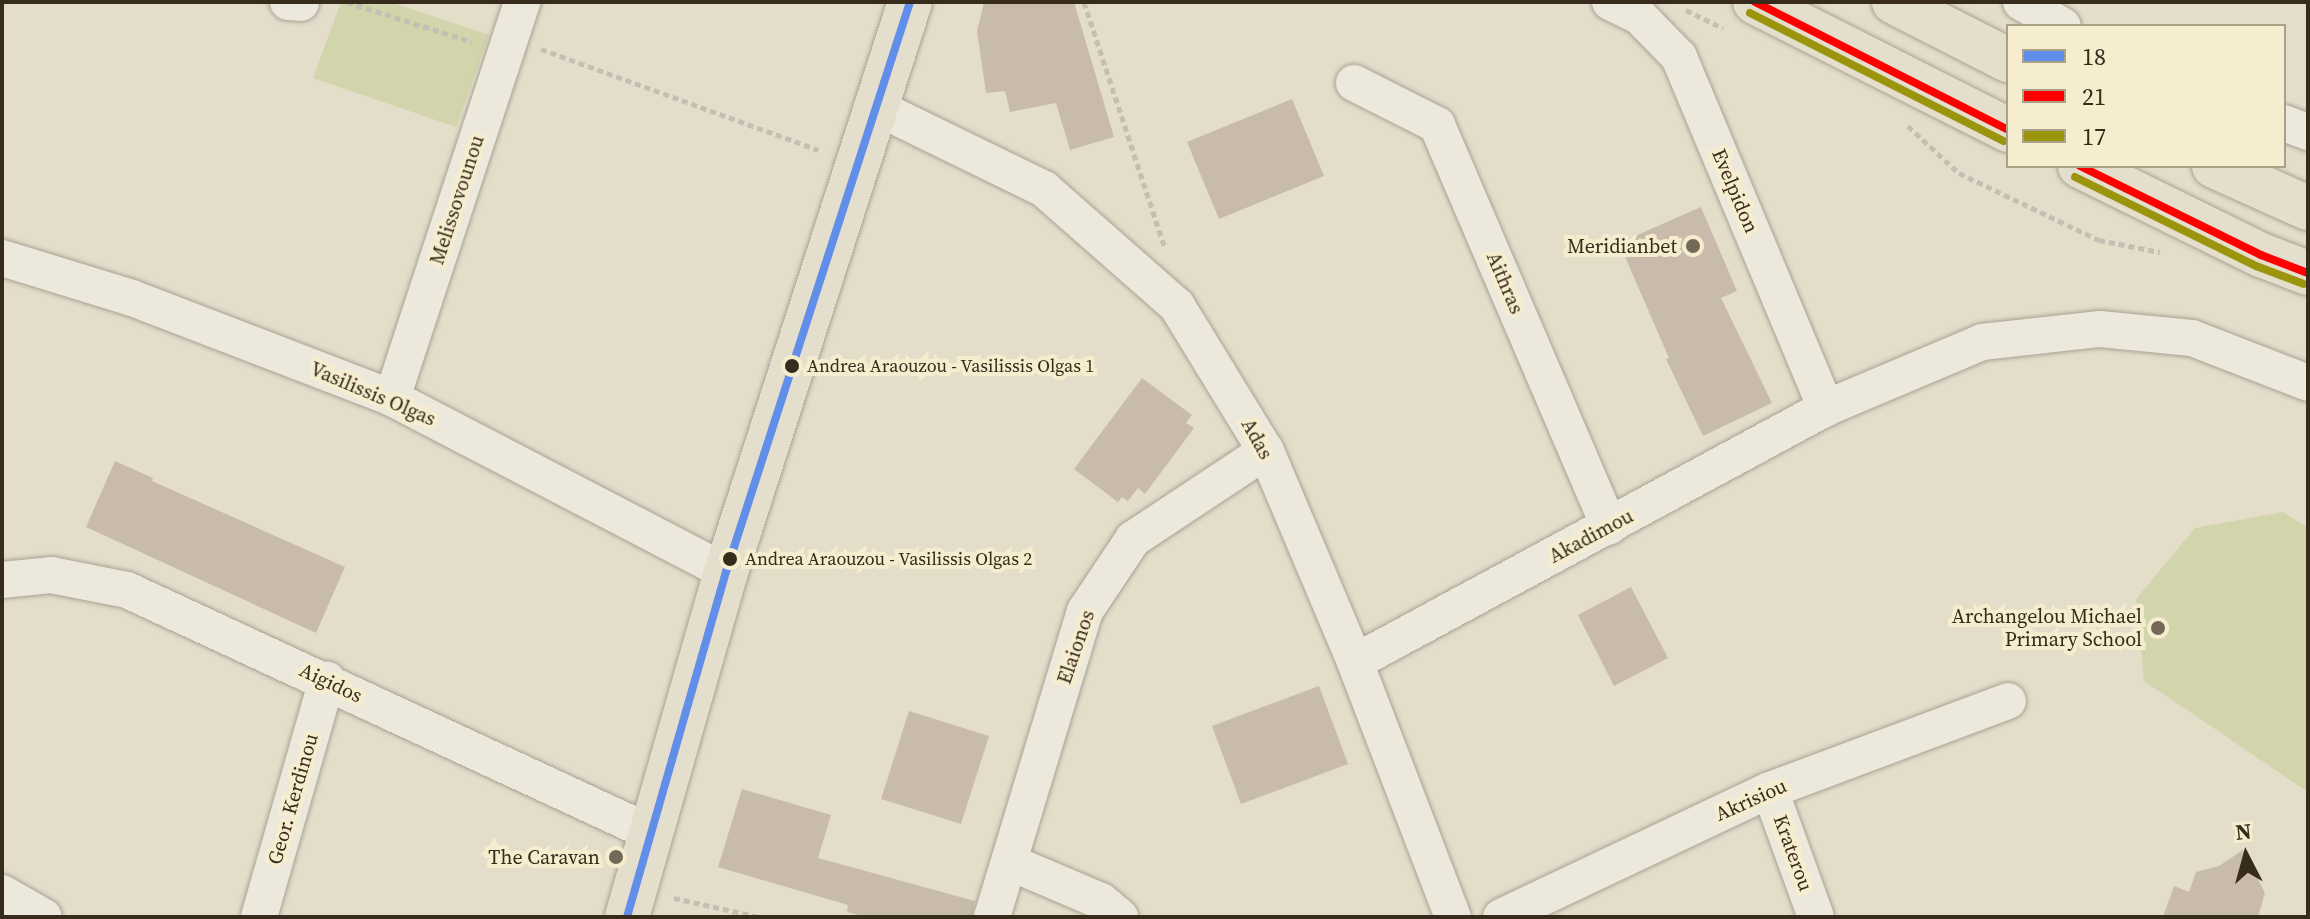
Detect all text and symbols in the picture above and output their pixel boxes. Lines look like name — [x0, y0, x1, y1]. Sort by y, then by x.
legend — [2006, 24, 2286, 168]
text: 18 — [2082, 40, 2106, 73]
text: 21 — [2082, 80, 2106, 113]
text: 17 — [2082, 120, 2106, 153]
street label: Melissovounou — [425, 132, 489, 268]
street label: Evelpidon — [1707, 145, 1763, 237]
place label: Meridianbet — [1567, 234, 1677, 258]
marker: Meridianbet — [1684, 237, 1702, 255]
street label: Aithras — [1481, 248, 1529, 318]
place label: Andrea Araouzou - Vasilissis Olgas 1 — [807, 355, 1095, 377]
street label: Vasilissis Olgas — [307, 357, 439, 431]
marker: Andrea Araouzou - Vasilissis Olgas 1 — [784, 358, 800, 374]
street label: Adas — [1236, 414, 1278, 464]
street label: Akadimou — [1545, 504, 1637, 568]
place label: Andrea Araouzou - Vasilissis Olgas 2 — [745, 548, 1033, 570]
marker: Andrea Araouzou - Vasilissis Olgas 2 — [722, 551, 738, 567]
place label: Archangelou Michael Primary School — [1952, 604, 2142, 651]
street label: Elaionos — [1052, 607, 1100, 687]
marker: Archangelou Michael Primary School — [2149, 619, 2167, 637]
street label: Aigidos — [296, 658, 366, 708]
street label: Geor. Kerdinou — [263, 731, 323, 867]
street label: Akrisiou — [1712, 774, 1790, 826]
street label: Kraterou — [1768, 812, 1818, 894]
north arrow — [2206, 815, 2286, 895]
text: N — [2234, 815, 2253, 847]
place label: The Caravan — [488, 845, 600, 869]
marker: The Caravan — [607, 848, 625, 866]

